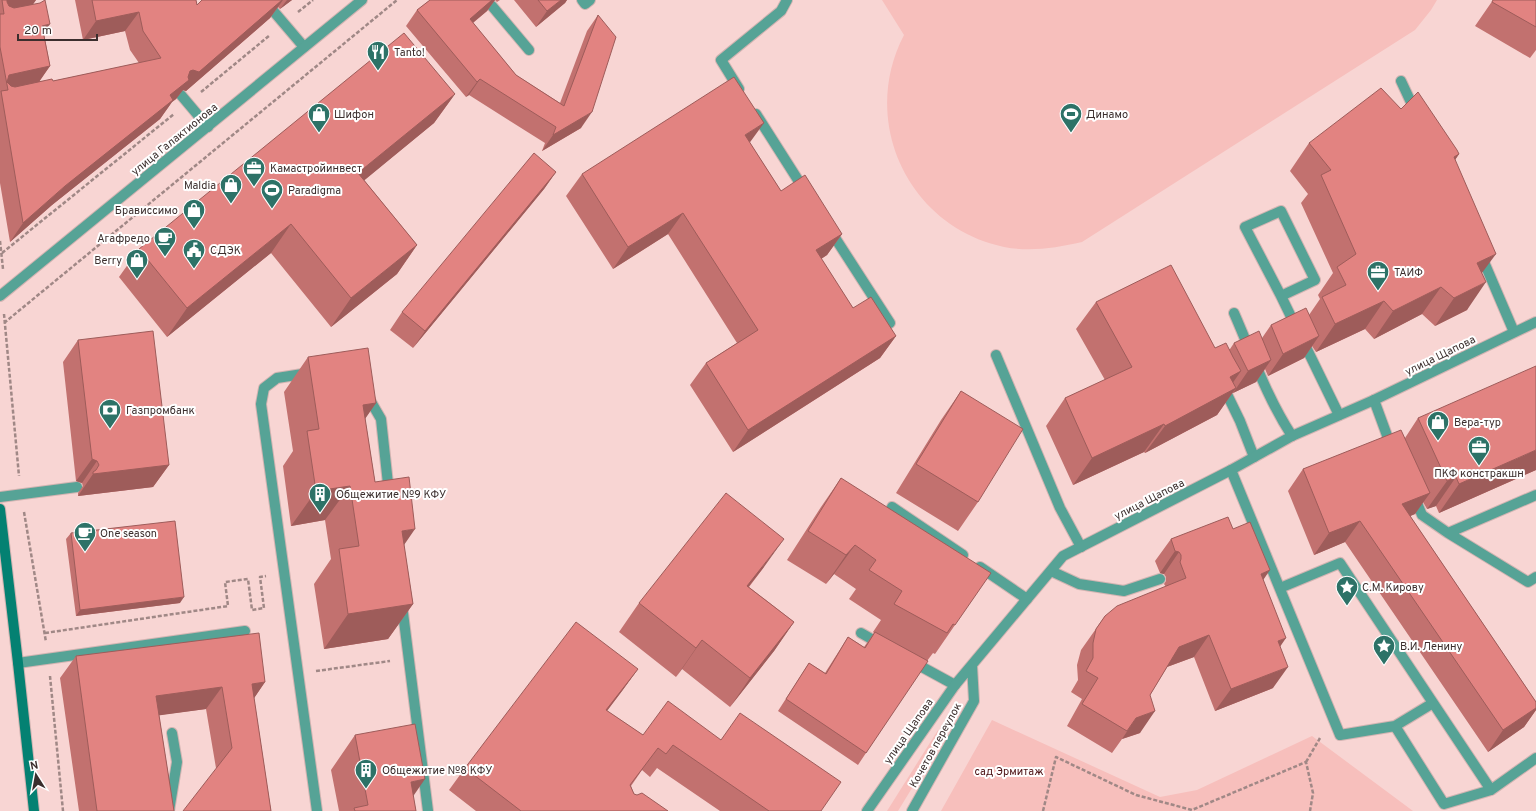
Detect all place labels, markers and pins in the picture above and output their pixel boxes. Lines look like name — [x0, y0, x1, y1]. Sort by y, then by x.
restaurant icon: Tanto! — [365, 39, 391, 72]
place label: Tanto! — [394, 46, 425, 60]
shop icon: Шифон — [306, 101, 332, 134]
sports icon: Динамо — [1058, 101, 1084, 134]
place label: Шифон — [334, 108, 374, 122]
place label: Динамо — [1086, 108, 1128, 122]
office icon: Камастройинвест — [241, 155, 267, 188]
place label: Камастройинвест — [270, 162, 362, 176]
shop icon: Maldia — [218, 172, 244, 205]
sports icon: Paradigma — [259, 177, 285, 210]
place label: Maldia — [184, 179, 216, 193]
place label: Paradigma — [288, 184, 341, 198]
shop icon: Брависсимо — [181, 197, 207, 230]
place label: Брависсимо — [115, 204, 178, 218]
cafe icon: Агафредо — [152, 225, 178, 258]
place label: Агафредо — [97, 232, 150, 246]
public building icon: СДЭК — [181, 237, 207, 270]
place label: СДЭК — [210, 244, 241, 258]
shop icon: Berry — [124, 247, 150, 280]
place label: Berry — [94, 254, 122, 268]
office icon: ТАИФ — [1365, 259, 1391, 292]
place label: ТАИФ — [1394, 266, 1423, 280]
bank icon: Газпромбанк — [97, 397, 123, 430]
place label: Газпромбанк — [126, 404, 195, 418]
shop icon: Вера-тур — [1425, 409, 1451, 442]
place label: Вера-тур — [1454, 416, 1501, 430]
office icon: ПКФ констракшн — [1466, 434, 1492, 467]
place label: ПКФ констракшн — [1434, 467, 1524, 481]
building icon: Общежитие №9 КФУ — [307, 481, 333, 514]
place label: Общежитие №9 КФУ — [336, 488, 446, 502]
cafe icon: One season — [72, 520, 98, 553]
place label: One season — [100, 527, 157, 541]
place icon: С.М. Кирову — [1334, 574, 1360, 607]
place label: С.М. Кирову — [1362, 581, 1424, 595]
place icon: В.И. Ленину — [1371, 633, 1397, 666]
place label: В.И. Ленину — [1400, 640, 1463, 654]
building icon: Общежитие №8 КФУ — [353, 757, 379, 790]
place label: Общежитие №8 КФУ — [382, 764, 492, 778]

